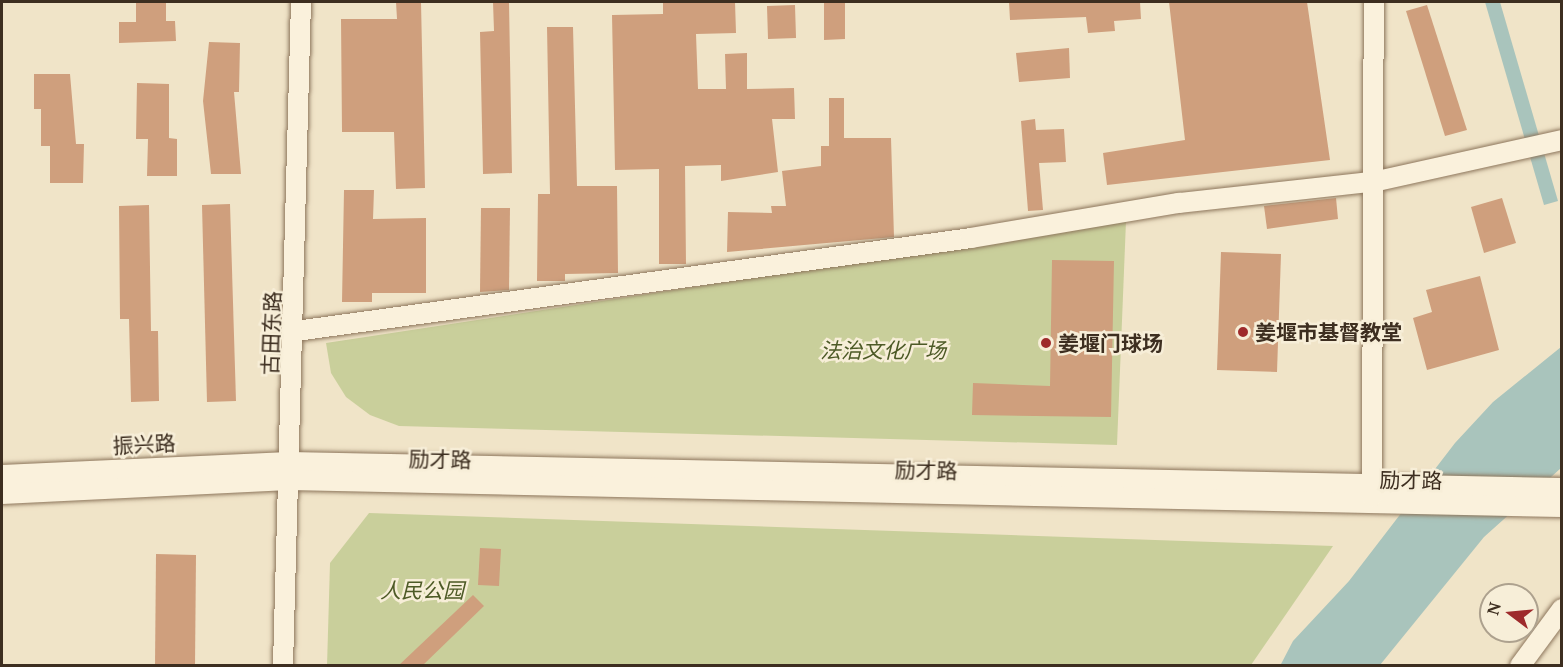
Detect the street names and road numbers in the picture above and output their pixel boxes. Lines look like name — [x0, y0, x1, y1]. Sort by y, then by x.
street label: 古田东路 — [257, 291, 285, 375]
street label: 振兴路 — [112, 430, 176, 458]
street label: 励才路 — [408, 446, 472, 472]
street label: 励才路 — [894, 457, 958, 483]
street label: 励才路 — [1379, 467, 1443, 493]

